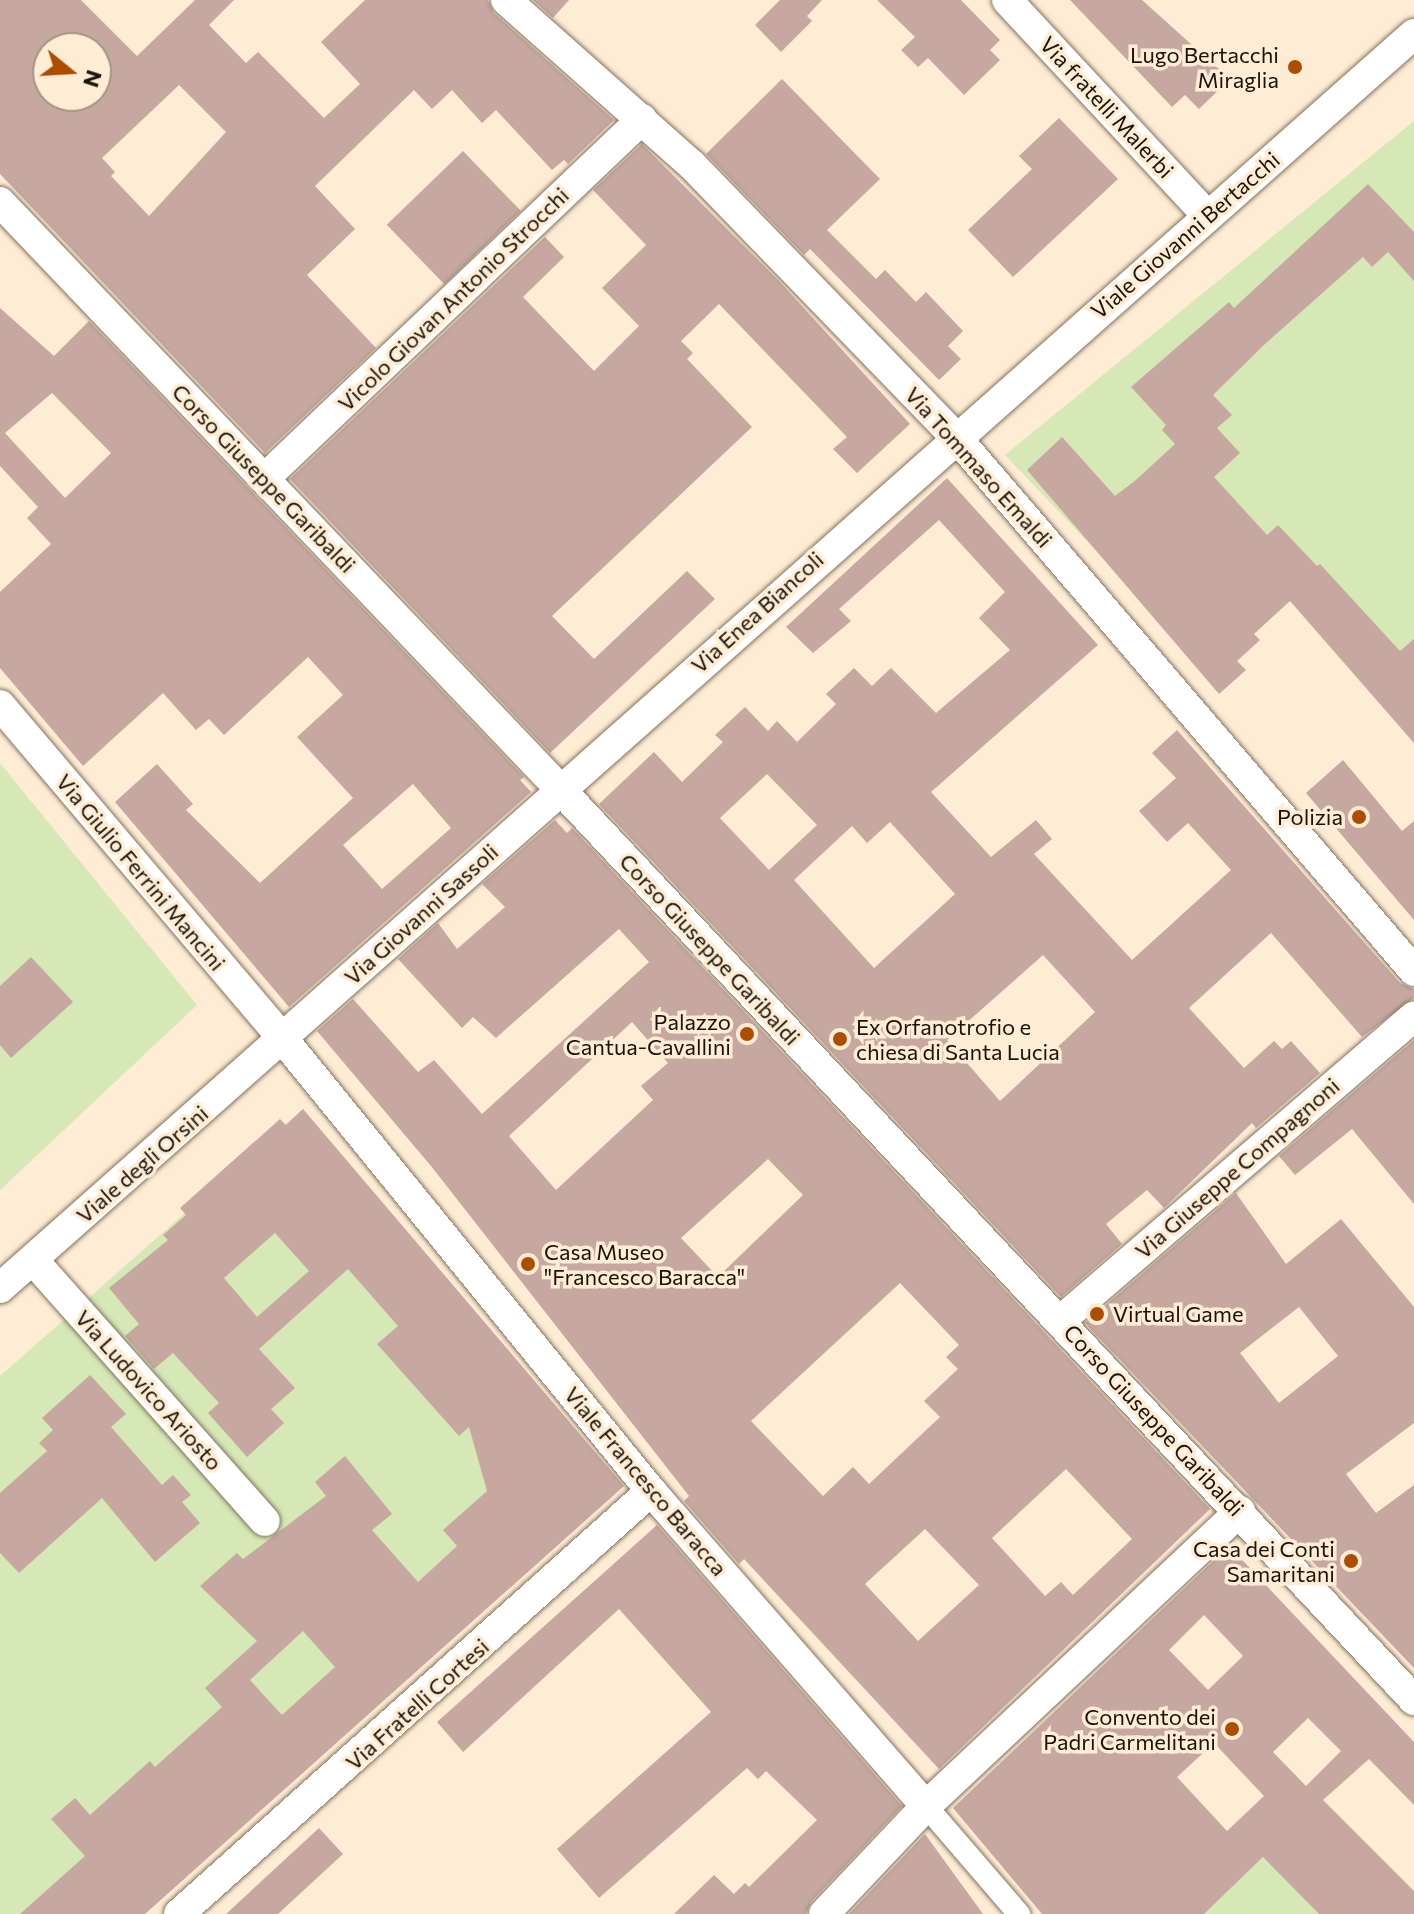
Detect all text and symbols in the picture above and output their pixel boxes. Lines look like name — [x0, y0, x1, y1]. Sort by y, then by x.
street label: Via fratelli Malerbi — [1035, 31, 1179, 183]
north arrow — [32, 32, 112, 112]
place label: Lugo Bertacchi Miraglia — [1130, 41, 1279, 92]
marker: Lugo Bertacchi Miraglia — [1286, 58, 1304, 76]
text: N — [78, 67, 109, 91]
street label: Viale Giovanni Bertacchi — [1085, 146, 1285, 324]
street label: Vicolo Giovan Antonio Strocchi — [332, 182, 574, 416]
street label: Corso Giuseppe Garibaldi — [167, 378, 361, 578]
street label: Via Tommaso Emaldi — [900, 381, 1058, 553]
street label: Via Enea Biancoli — [685, 546, 829, 678]
street label: Via Giulio Ferrini Mancini — [51, 768, 231, 976]
place label: Polizia — [1277, 804, 1343, 830]
marker: Polizia — [1350, 808, 1368, 826]
street label: Via Giovanni Sassoli — [339, 838, 503, 990]
street label: Corso Giuseppe Garibaldi — [614, 848, 806, 1050]
place label: Palazzo Cantua-Cavallini — [566, 1008, 731, 1060]
place label: Ex Orfanotrofio e chiesa di Santa Lucia — [856, 1013, 1060, 1064]
marker: Palazzo Cantua-Cavallini — [738, 1025, 756, 1043]
marker: Ex Orfanotrofio e chiesa di Santa Lucia — [831, 1030, 849, 1048]
street label: Via Giuseppe Compagnoni — [1130, 1072, 1344, 1264]
street label: Viale degli Orsini — [71, 1100, 213, 1228]
place label: Casa Museo "Francesco Baracca" — [544, 1238, 745, 1290]
marker: Casa Museo "Francesco Baracca" — [519, 1255, 537, 1273]
place label: Virtual Game — [1113, 1301, 1244, 1327]
street label: Via Ludovico Ariosto — [70, 1304, 228, 1476]
marker: Virtual Game — [1088, 1305, 1106, 1323]
street label: Corso Giuseppe Garibaldi — [1058, 1319, 1250, 1521]
street label: Viale Francesco Baracca — [559, 1381, 733, 1581]
place label: Casa dei Conti Samaritani — [1193, 1535, 1335, 1586]
marker: Casa dei Conti Samaritani — [1342, 1552, 1360, 1570]
street label: Via Fratelli Cortesi — [340, 1633, 494, 1775]
place label: Convento dei Padri Carmelitani — [1043, 1703, 1216, 1754]
marker: Convento dei Padri Carmelitani — [1223, 1720, 1241, 1738]

